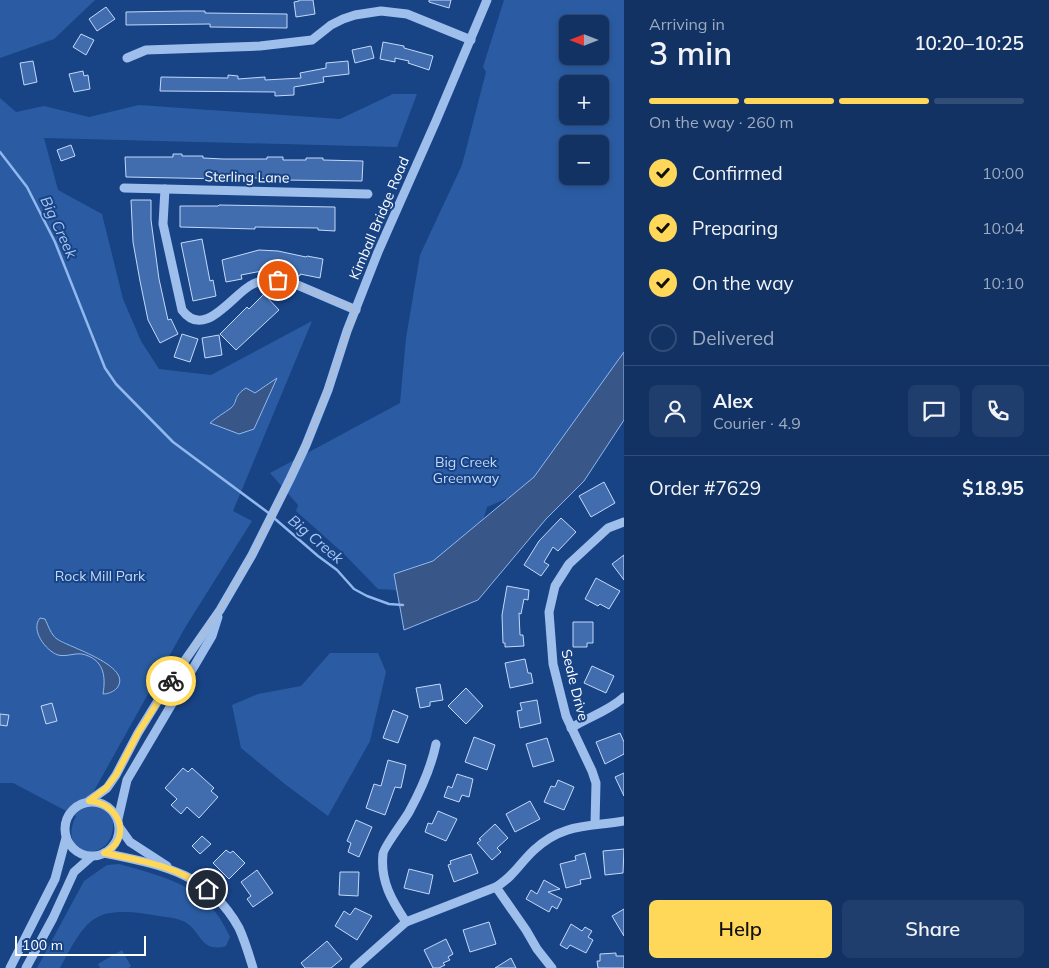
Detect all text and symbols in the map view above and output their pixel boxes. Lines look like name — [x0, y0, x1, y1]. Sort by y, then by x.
text: Arriving in — [649, 14, 725, 34]
north arrow — [559, 15, 609, 65]
map controls — [559, 15, 609, 185]
text: 10:20–10:25 — [914, 31, 1024, 55]
text: 3 min — [649, 33, 732, 73]
button: + — [559, 75, 609, 125]
text: On the way · 260 m — [649, 112, 794, 132]
button: − — [559, 135, 609, 185]
street label: Kimball Bridge Road — [345, 154, 413, 282]
icon: check — [649, 159, 677, 187]
text: Confirmed — [692, 161, 783, 185]
text: 10:00 — [982, 163, 1024, 183]
street label: Sterling Lane — [204, 167, 290, 187]
water label: Big Creek — [36, 193, 82, 262]
icon: check — [649, 214, 677, 242]
text: Preparing — [692, 216, 778, 240]
text: 10:04 — [982, 218, 1024, 238]
pin — [257, 259, 299, 301]
icon: bag — [264, 266, 292, 294]
icon: check — [649, 269, 677, 297]
text: On the way — [692, 271, 794, 295]
text: 10:10 — [982, 273, 1024, 293]
text: Delivered — [692, 326, 774, 350]
button: person — [649, 385, 701, 437]
button: chat — [908, 385, 960, 437]
button: phone — [972, 385, 1024, 437]
text: Alex — [713, 389, 753, 413]
text: Courier · 4.9 — [713, 413, 801, 433]
park label: Big Creek Greenway — [433, 453, 500, 487]
text: Order #7629 — [649, 476, 761, 500]
text: $18.95 — [962, 476, 1024, 500]
water label: Big Creek — [284, 510, 349, 568]
park label: Rock Mill Park — [55, 567, 146, 585]
street label: Seale Drive — [557, 647, 593, 723]
courier — [146, 656, 196, 706]
icon: bike — [157, 667, 185, 695]
pin — [186, 868, 228, 910]
icon: home — [193, 875, 221, 903]
button: Help — [649, 900, 832, 958]
button: Share — [842, 900, 1024, 958]
scale bar — [15, 933, 146, 956]
text: 100 m — [22, 936, 63, 954]

